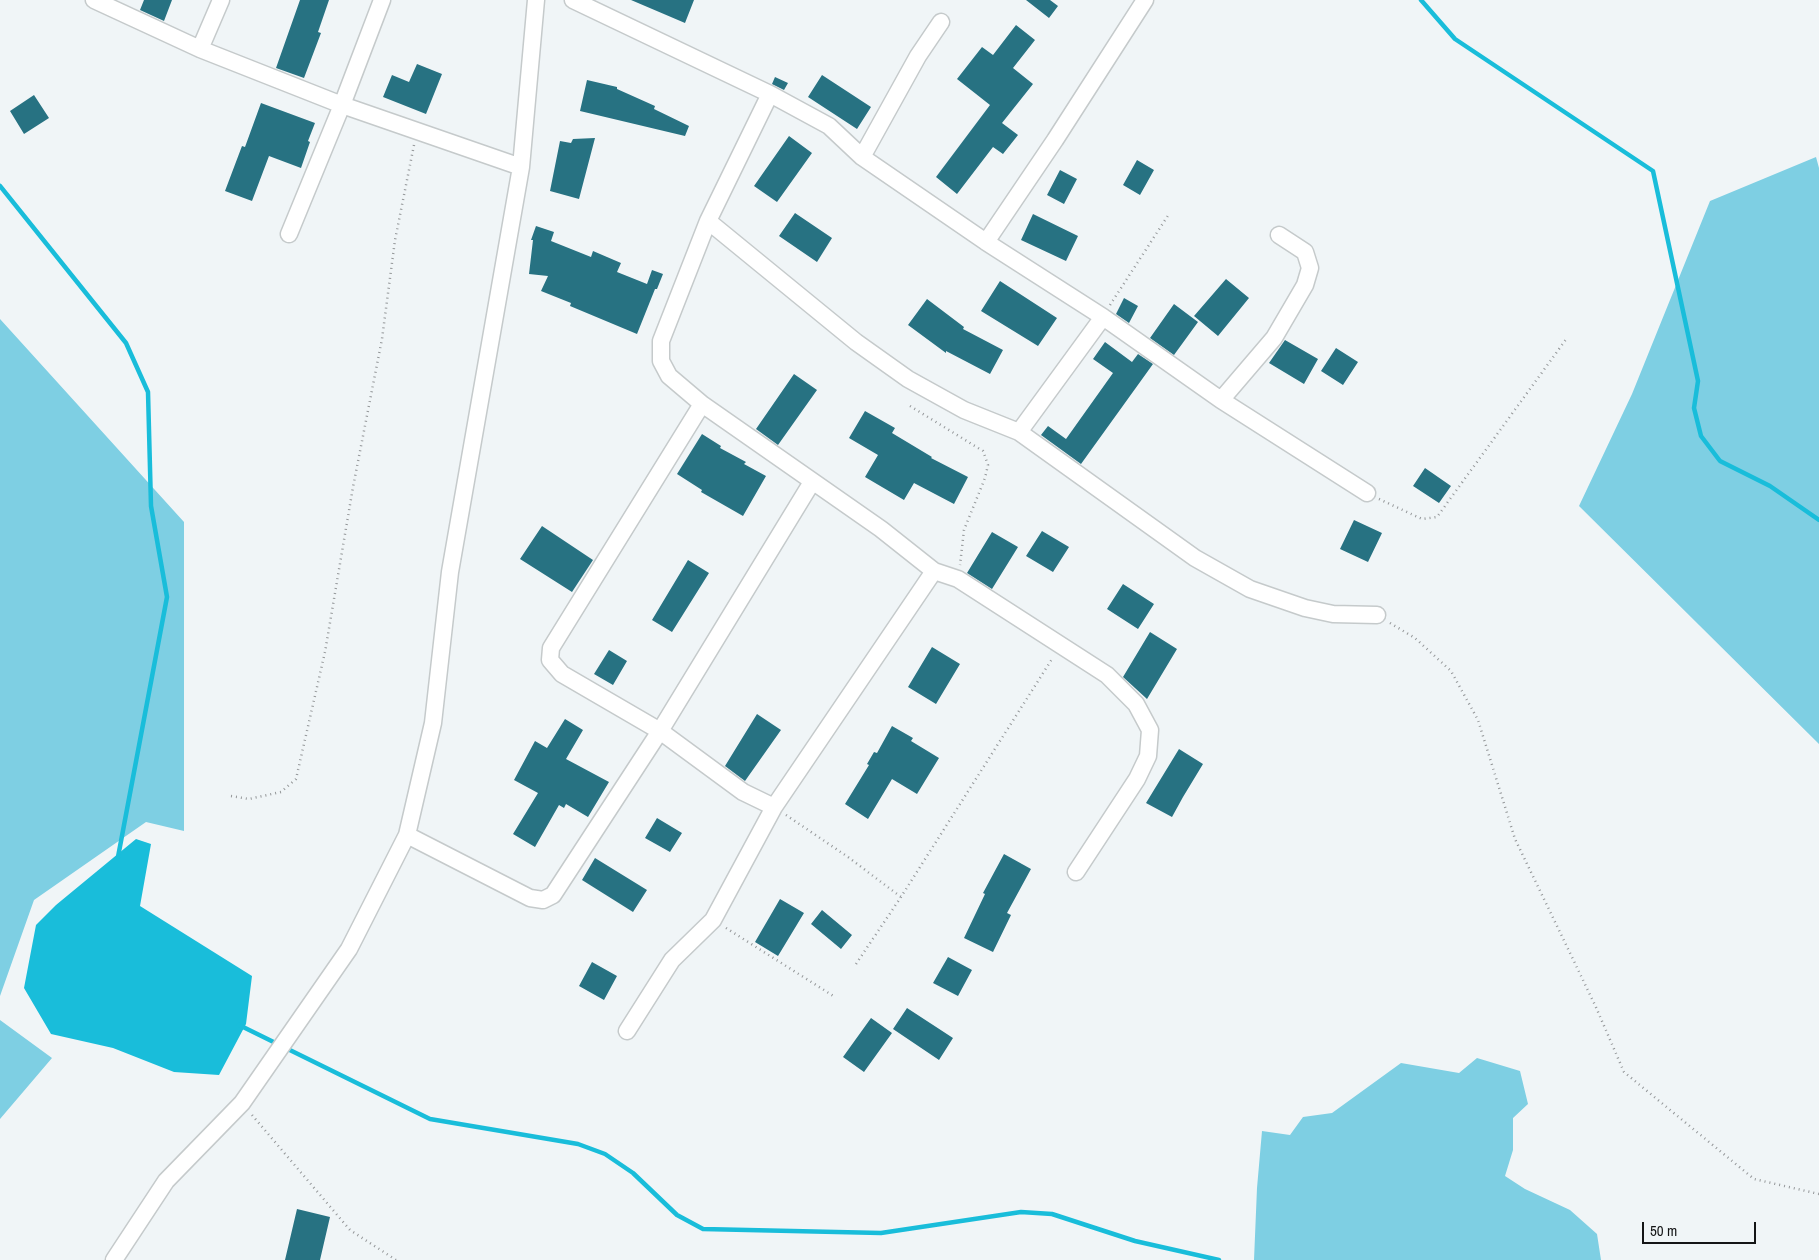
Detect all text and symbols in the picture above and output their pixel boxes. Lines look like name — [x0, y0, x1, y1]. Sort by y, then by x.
scale bar — [1644, 1212, 1758, 1244]
text: 50 m — [1650, 1220, 1677, 1241]

